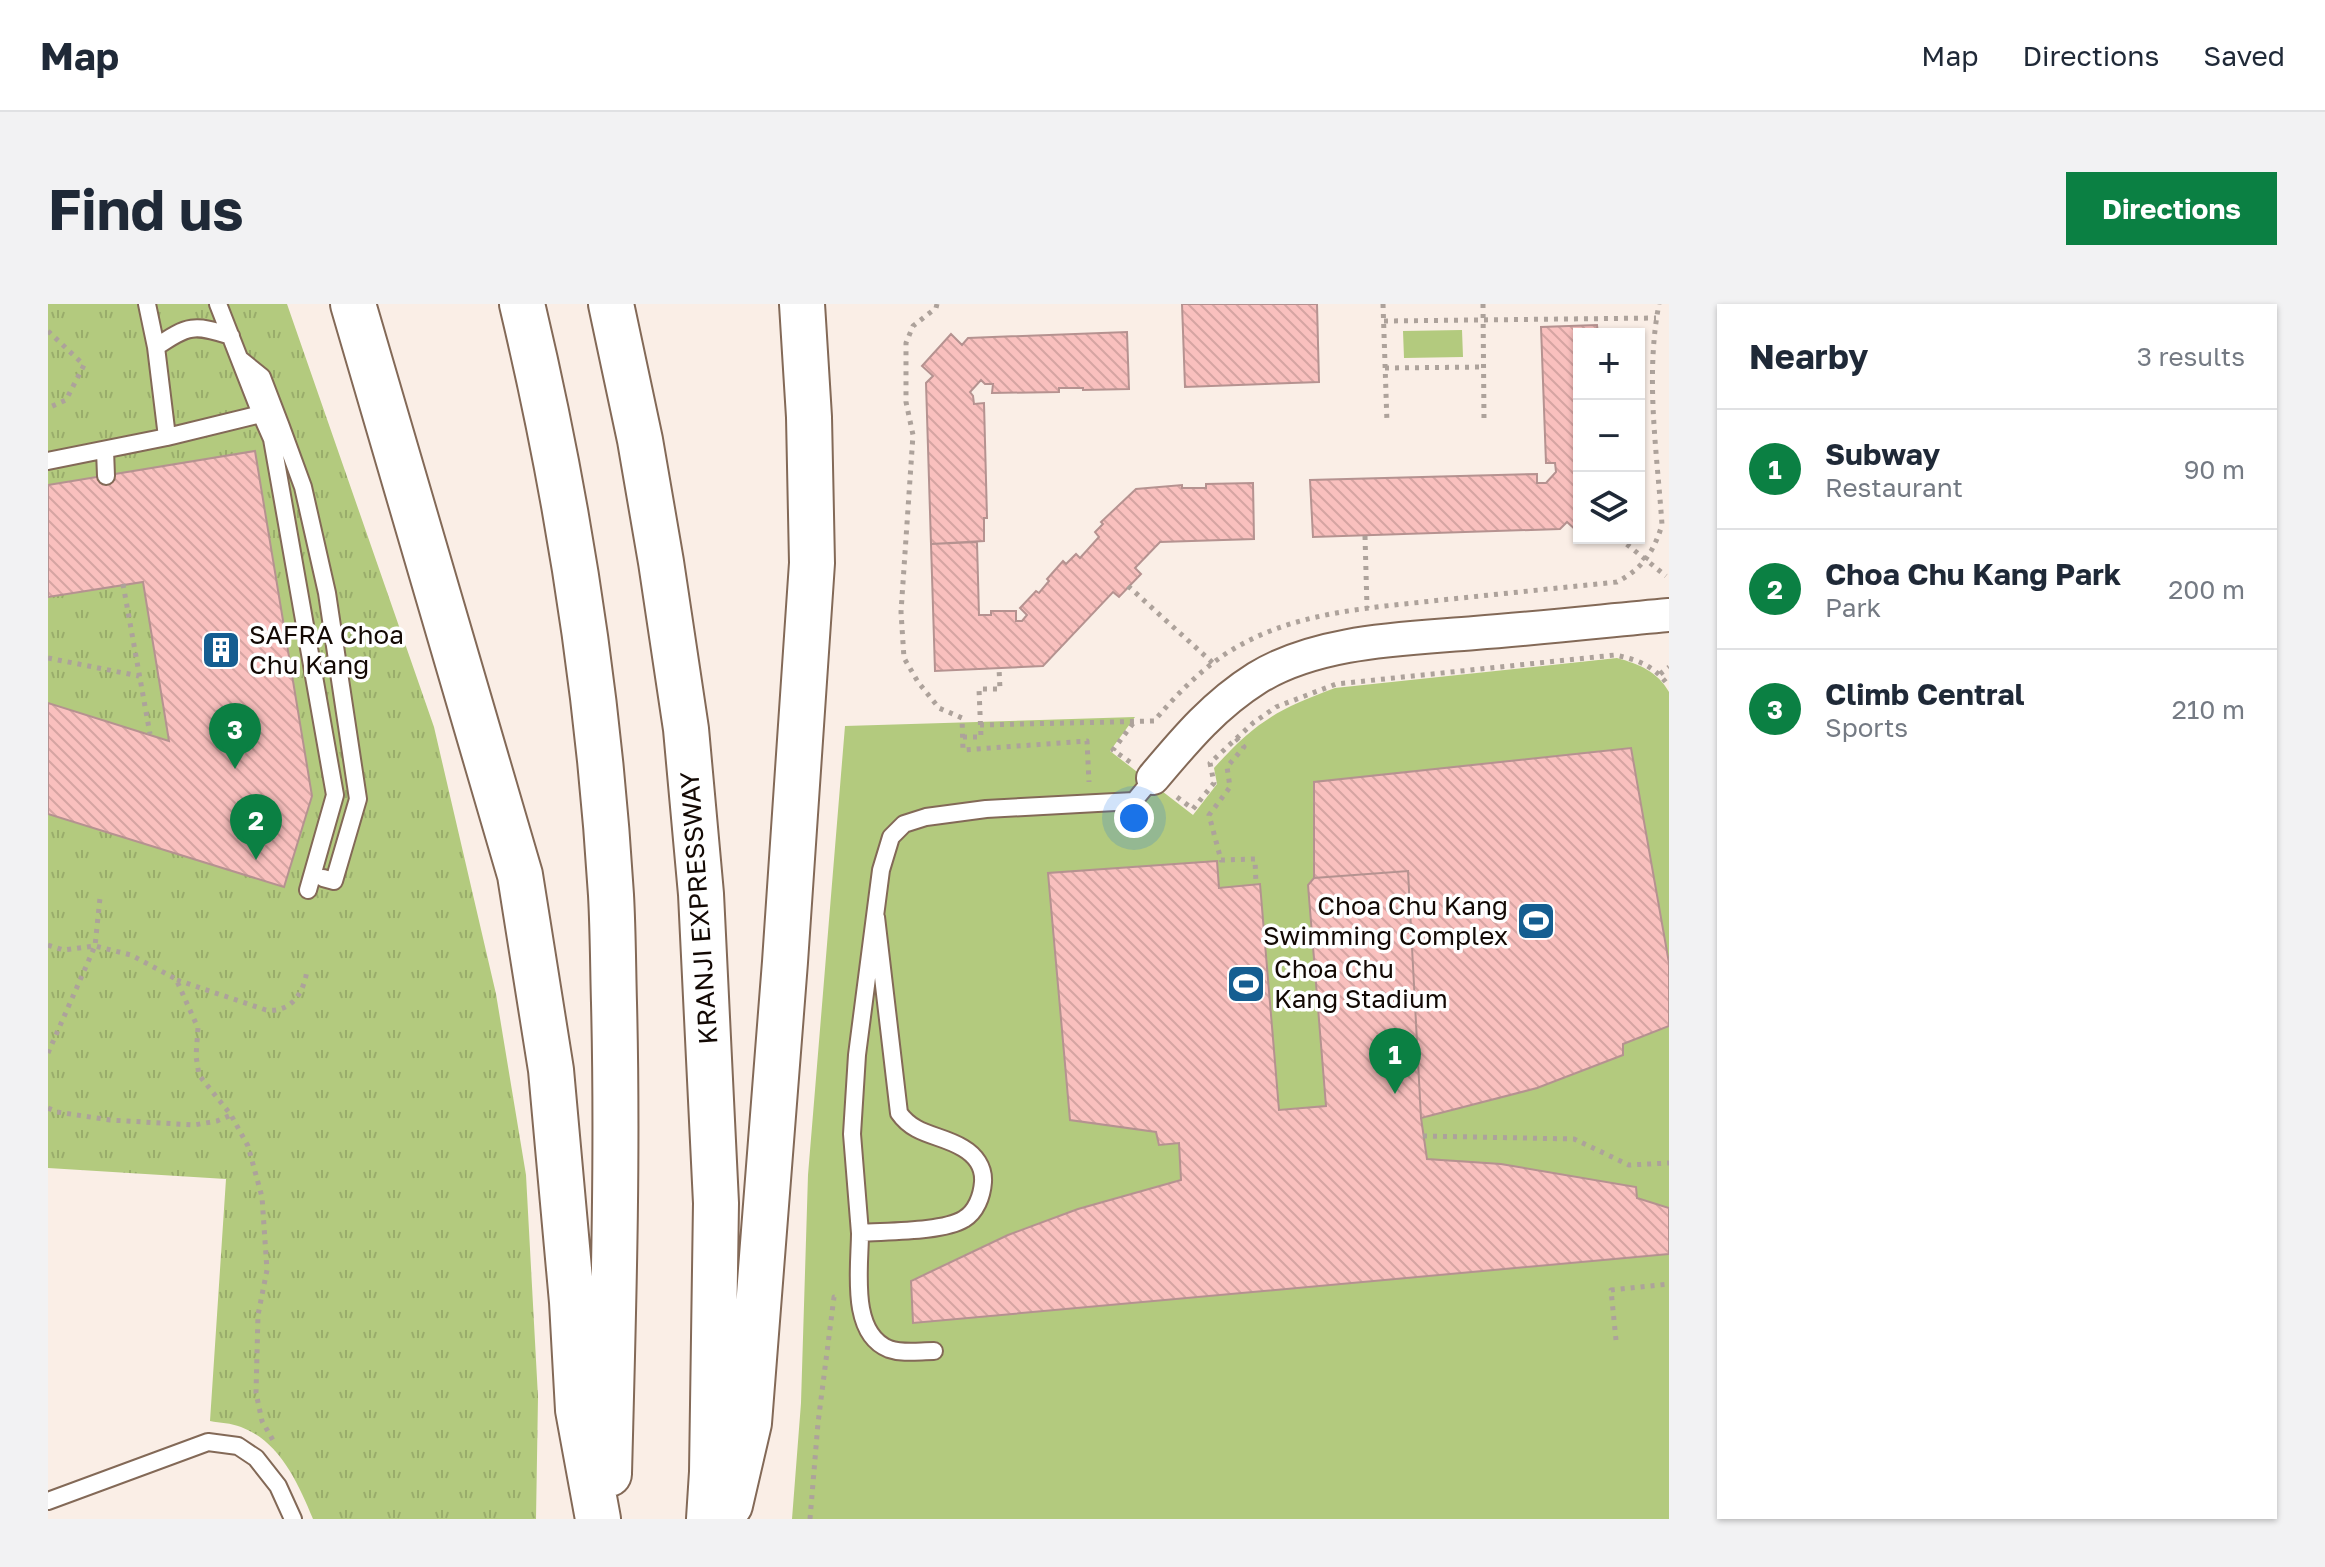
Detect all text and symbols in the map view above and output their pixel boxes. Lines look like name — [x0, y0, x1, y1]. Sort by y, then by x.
text: Map — [40, 33, 119, 78]
text: Map — [1921, 39, 1978, 72]
text: Directions — [2022, 39, 2159, 72]
text: Saved — [2203, 39, 2285, 72]
button: Directions — [2066, 172, 2277, 245]
text: Find us — [48, 175, 244, 242]
map controls — [1573, 328, 1645, 544]
button: + — [1573, 328, 1645, 400]
text: Nearby — [1749, 336, 1869, 376]
text: 3 results — [2137, 341, 2245, 372]
button: − — [1573, 400, 1645, 472]
text: Subway — [1825, 436, 1940, 472]
text: 1 — [1768, 454, 1782, 485]
text: 90 m — [2184, 454, 2245, 485]
button: layers — [1573, 472, 1645, 544]
text: Restaurant — [1825, 472, 1963, 503]
text: Choa Chu Kang Park — [1825, 556, 2121, 592]
text: 2 — [1767, 574, 1783, 605]
text: 200 m — [2168, 574, 2245, 605]
text: Park — [1825, 592, 1881, 623]
place label: SAFRA Choa Chu Kang — [249, 619, 404, 680]
building icon: SAFRA Choa Chu Kang — [200, 629, 242, 671]
text: Climb Central — [1825, 676, 2025, 712]
text: 3 — [1767, 694, 1783, 725]
text: 210 m — [2172, 694, 2245, 725]
pin: 3 — [209, 703, 261, 769]
text: Sports — [1825, 712, 1908, 743]
street label: KRANJI EXPRESSWAY — [673, 770, 723, 1045]
pin: 2 — [230, 794, 282, 860]
your location — [1114, 798, 1154, 838]
place label: Choa Chu Kang Swimming Complex — [1263, 890, 1508, 951]
sports icon: Choa Chu Kang Swimming Complex — [1515, 900, 1557, 942]
place label: Choa Chu Kang Stadium — [1274, 953, 1448, 1014]
sports icon: Choa Chu Kang Stadium — [1225, 963, 1267, 1005]
pin: 1 — [1369, 1028, 1421, 1094]

